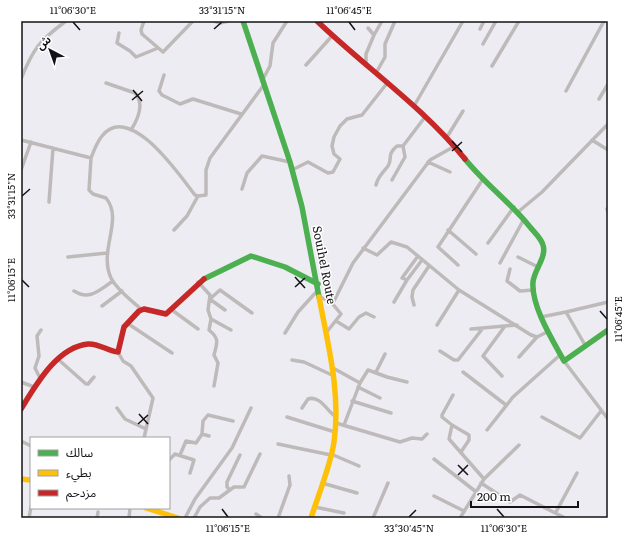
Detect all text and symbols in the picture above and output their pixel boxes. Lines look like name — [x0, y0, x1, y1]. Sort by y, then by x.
text: 11°06'30"E — [50, 2, 96, 17]
text: 33°31'15"N — [199, 2, 245, 17]
text: 11°06'45"E — [326, 2, 372, 17]
north arrow — [30, 30, 70, 70]
text: ش — [32, 31, 54, 53]
text: 33°31'15"N — [3, 173, 18, 219]
street label: Souihel Route — [309, 224, 341, 306]
text: 11°06'15"E — [3, 258, 18, 302]
text: 11°06'45"E — [610, 296, 625, 342]
legend — [30, 437, 170, 509]
text: سالك — [66, 443, 93, 461]
text: بطيء — [66, 463, 92, 483]
text: مزدحم — [66, 483, 96, 502]
scale bar — [471, 483, 578, 509]
text: 200 m — [477, 487, 511, 505]
text: 11°06'15"E — [206, 520, 250, 535]
text: 33°30'45"N — [384, 520, 434, 535]
text: 11°06'30"E — [481, 520, 527, 535]

